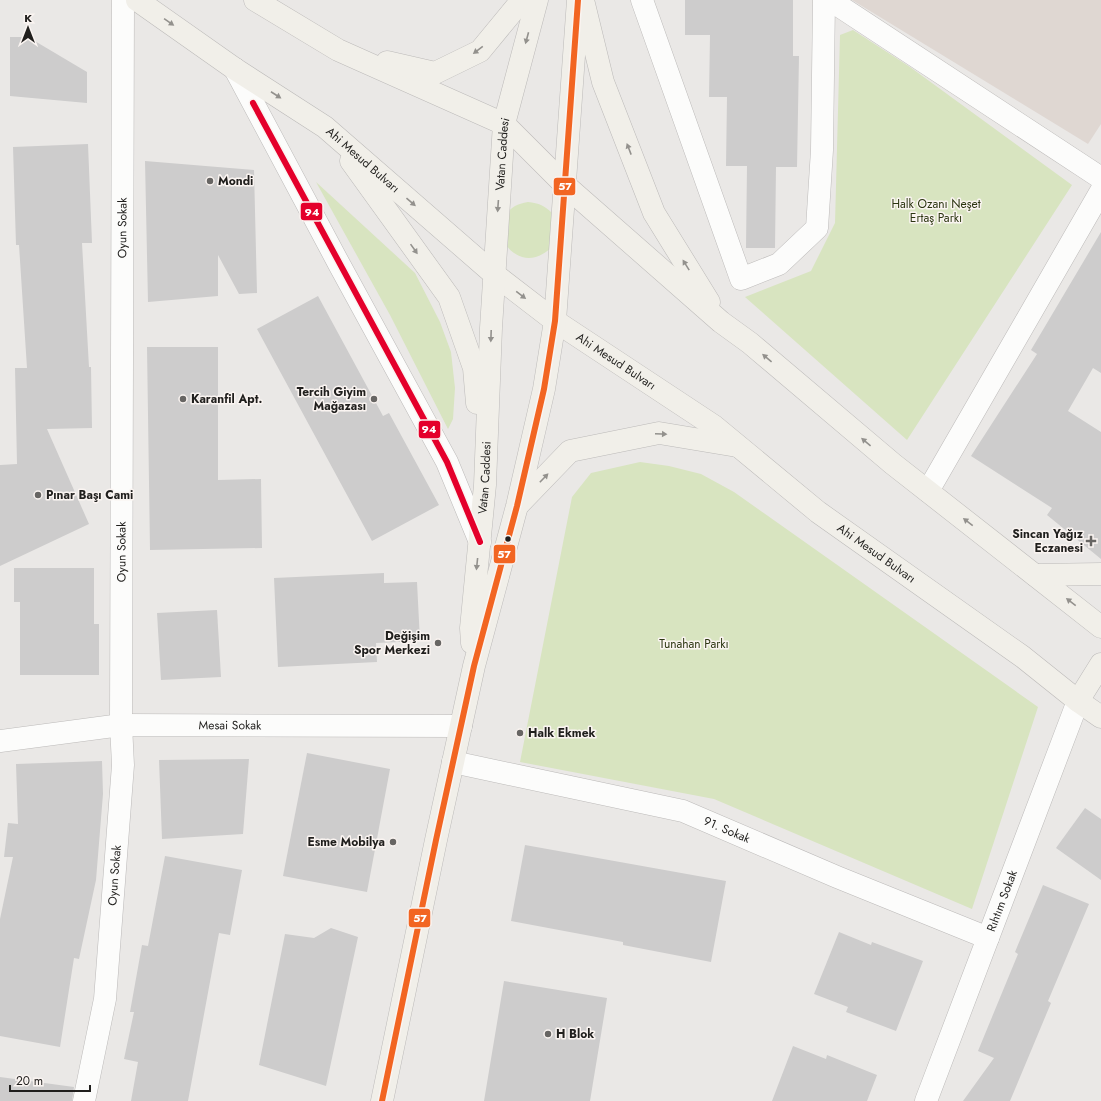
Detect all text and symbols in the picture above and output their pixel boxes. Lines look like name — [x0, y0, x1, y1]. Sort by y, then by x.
north arrow — [8, 8, 48, 48]
text: K — [24, 10, 32, 26]
one-way arrow — [163, 18, 174, 26]
one-way arrow — [523, 31, 529, 44]
one-way arrow — [473, 46, 484, 54]
one-way arrow — [271, 91, 281, 99]
street label: Vatan Caddesi — [491, 116, 514, 191]
street label: Ahi Mesud Bulvarı — [322, 123, 404, 197]
one-way arrow — [625, 142, 631, 154]
place label: Mondi — [218, 172, 253, 190]
marker: Mondi — [205, 176, 215, 186]
line badge: 57 — [553, 177, 576, 196]
text: 57 — [558, 178, 572, 194]
park label: Halk Ozanı Neşet Ertaş Parkı — [891, 195, 981, 227]
street label: Oyun Sokak — [113, 197, 131, 258]
one-way arrow — [406, 197, 416, 206]
one-way arrow — [495, 200, 502, 212]
line badge: 94 — [300, 202, 323, 221]
text: 94 — [304, 204, 320, 220]
one-way arrow — [410, 243, 418, 254]
one-way arrow — [682, 260, 690, 270]
one-way arrow — [515, 290, 526, 299]
street label: Ahi Mesud Bulvarı — [572, 328, 660, 394]
one-way arrow — [487, 330, 494, 342]
one-way arrow — [762, 353, 772, 362]
place label: Tercih Giyim Mağazası — [297, 383, 366, 415]
place label: Karanfil Apt. — [191, 390, 262, 408]
marker: Karanfil Apt. — [178, 394, 188, 404]
marker: Tercih Giyim Mağazası — [369, 394, 379, 404]
line badge: 94 — [418, 420, 441, 439]
text: 94 — [421, 421, 437, 437]
one-way arrow — [655, 431, 667, 438]
one-way arrow — [861, 437, 872, 446]
street label: Vatan Caddesi — [473, 441, 496, 515]
one-way arrow — [539, 473, 549, 483]
place label: Pınar Başı Cami — [46, 486, 133, 504]
marker: Pınar Başı Cami — [33, 490, 43, 500]
one-way arrow — [963, 518, 974, 527]
street label: Ahi Mesud Bulvarı — [833, 519, 919, 587]
street label: Oyun Sokak — [112, 521, 131, 582]
place label: Sincan Yağız Eczanesi — [1012, 525, 1084, 557]
unlabelled marker — [503, 534, 513, 544]
marker: Sincan Yağız Eczanesi — [1086, 536, 1096, 546]
line badge: 57 — [493, 544, 516, 564]
text: 57 — [497, 546, 511, 562]
one-way arrow — [474, 558, 481, 570]
one-way arrow — [1065, 598, 1076, 607]
place label: Değişim Spor Merkezi — [354, 627, 430, 659]
park label: Tunahan Parkı — [659, 635, 729, 653]
marker: Değişim Spor Merkezi — [433, 638, 443, 648]
street label: Mesai Sokak — [199, 716, 262, 734]
place label: Halk Ekmek — [528, 724, 596, 742]
marker: Halk Ekmek — [515, 728, 525, 738]
street label: 91. Sokak — [701, 812, 754, 848]
place label: Esme Mobilya — [308, 833, 385, 851]
marker: Esme Mobilya — [388, 837, 398, 847]
street label: Oyun Sokak — [103, 844, 126, 906]
street label: Rıhtım Sokak — [982, 867, 1022, 934]
line badge: 57 — [408, 908, 431, 928]
text: 57 — [413, 910, 427, 926]
place label: H Blok — [556, 1025, 594, 1043]
marker: H Blok — [543, 1029, 553, 1039]
scale bar — [10, 1067, 90, 1093]
text: 20 m — [16, 1072, 43, 1090]

